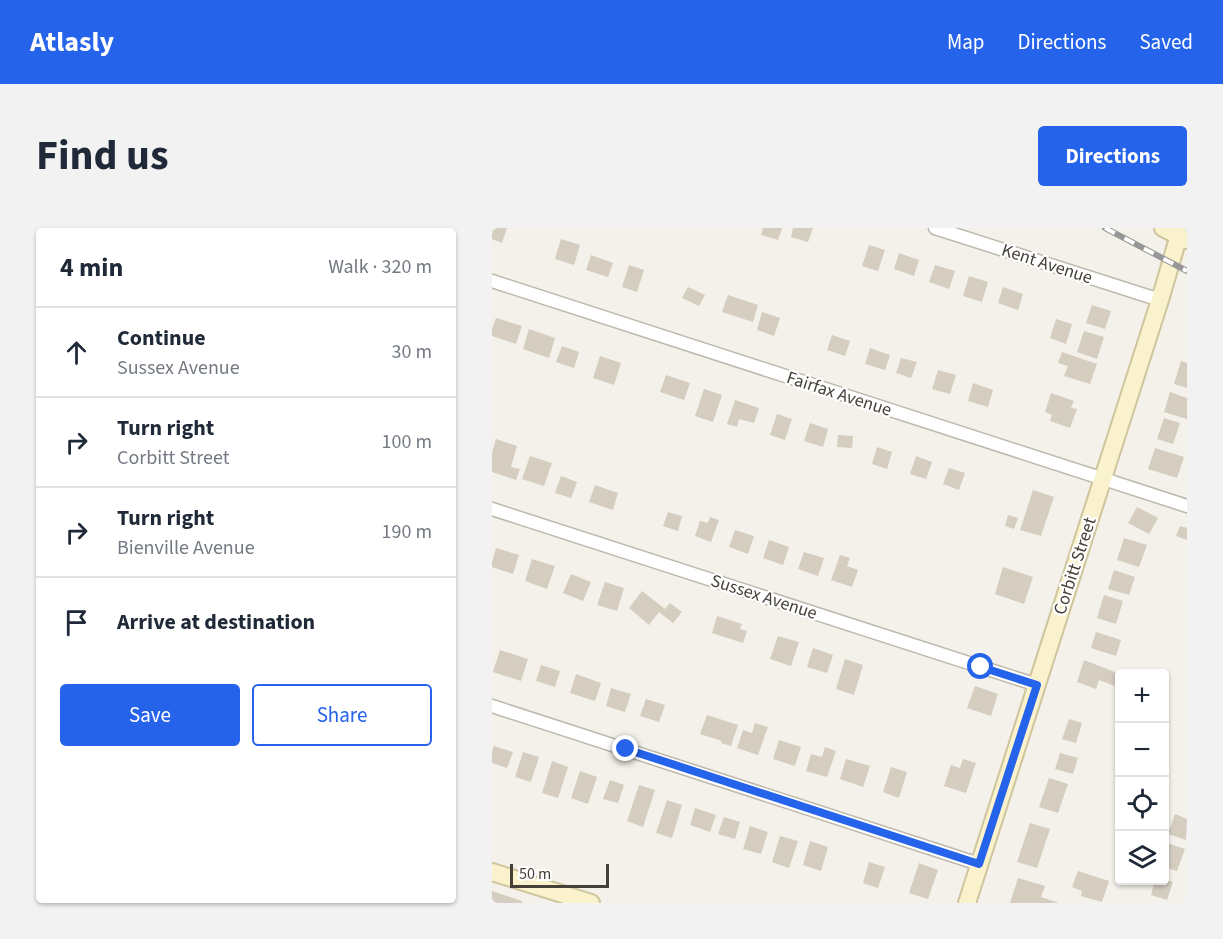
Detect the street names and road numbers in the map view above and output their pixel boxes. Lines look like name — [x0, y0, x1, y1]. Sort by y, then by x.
street label: Kent Avenue — [998, 238, 1096, 290]
street label: Fairfax Avenue — [783, 365, 895, 423]
street label: Corbitt Street — [1047, 514, 1103, 618]
street label: Sussex Avenue — [708, 568, 820, 626]

